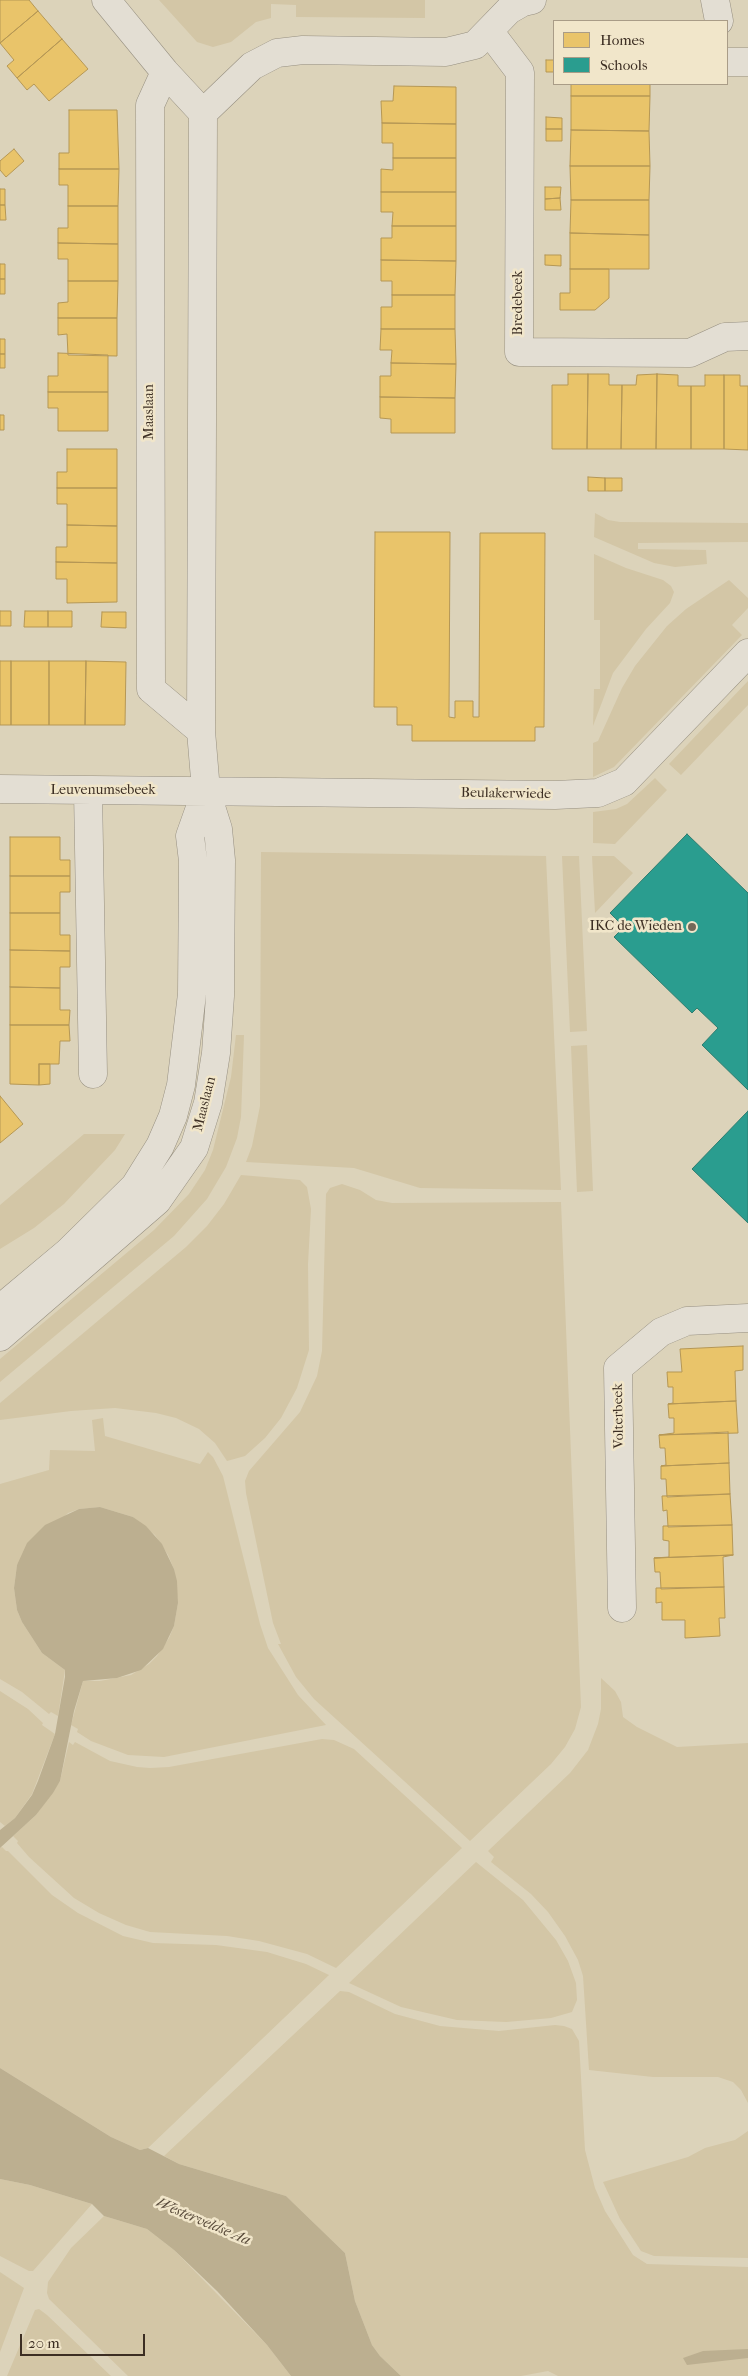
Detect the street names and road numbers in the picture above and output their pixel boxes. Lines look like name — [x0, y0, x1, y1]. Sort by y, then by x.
street label: Bredebeek — [511, 271, 527, 335]
street label: Maaslaan — [142, 384, 158, 440]
street label: Leuvenumsebeek — [51, 783, 155, 799]
street label: Beulakerwiede — [461, 785, 551, 803]
street label: Maaslaan — [190, 1075, 220, 1133]
street label: Volterbeek — [610, 1383, 628, 1449]

